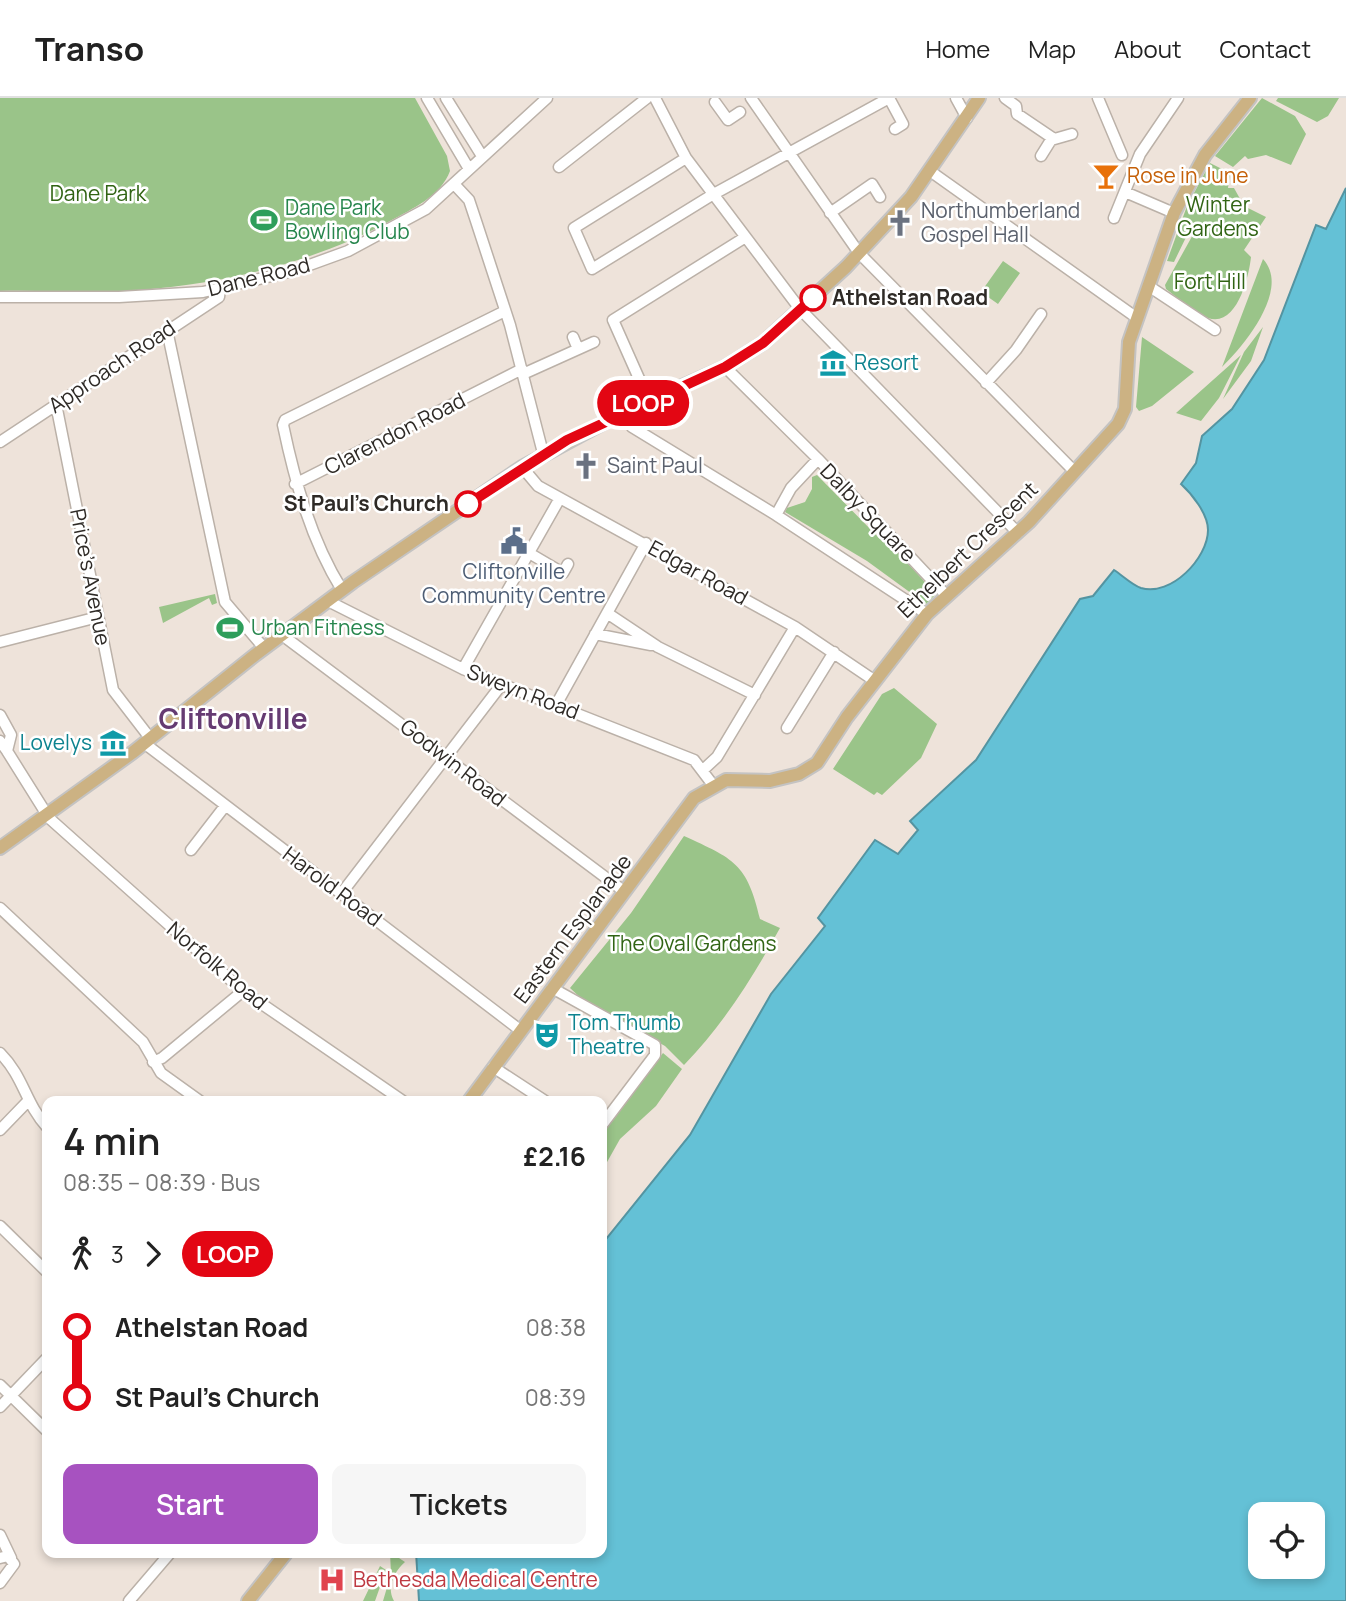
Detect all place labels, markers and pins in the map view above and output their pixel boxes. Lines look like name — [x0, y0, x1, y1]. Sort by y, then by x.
bar icon: Rose in June — [1091, 161, 1121, 191]
place label: Rose in June — [1127, 161, 1249, 189]
place label: Dane Park Bowling Club — [285, 193, 410, 245]
place label: Northumberland Gospel Hall — [921, 196, 1080, 248]
sports icon: Dane Park Bowling Club — [249, 205, 279, 235]
church icon: Northumberland Gospel Hall — [885, 208, 915, 238]
place label: Athelstan Road — [832, 283, 988, 311]
marker: Athelstan Road — [800, 285, 826, 311]
museum icon: Resort — [818, 348, 848, 378]
place label: Resort — [854, 348, 919, 376]
church icon: Saint Paul — [571, 451, 601, 481]
place label: Saint Paul — [607, 451, 703, 479]
place label: St Paul's Church — [284, 489, 449, 517]
marker: St Paul's Church — [455, 491, 481, 517]
public building icon: Cliftonville Community Centre — [499, 526, 529, 556]
place label: Cliftonville Community Centre — [422, 557, 606, 609]
sports icon: Urban Fitness — [215, 613, 245, 643]
place label: Urban Fitness — [251, 613, 385, 641]
place label: Lovelys — [20, 728, 92, 756]
museum icon: Lovelys — [98, 728, 128, 758]
place label: Tom Thumb Theatre — [568, 1008, 681, 1060]
theatre icon: Tom Thumb Theatre — [532, 1020, 562, 1050]
hospital icon: Bethesda Medical Centre — [317, 1565, 347, 1595]
place label: Bethesda Medical Centre — [353, 1565, 598, 1593]

